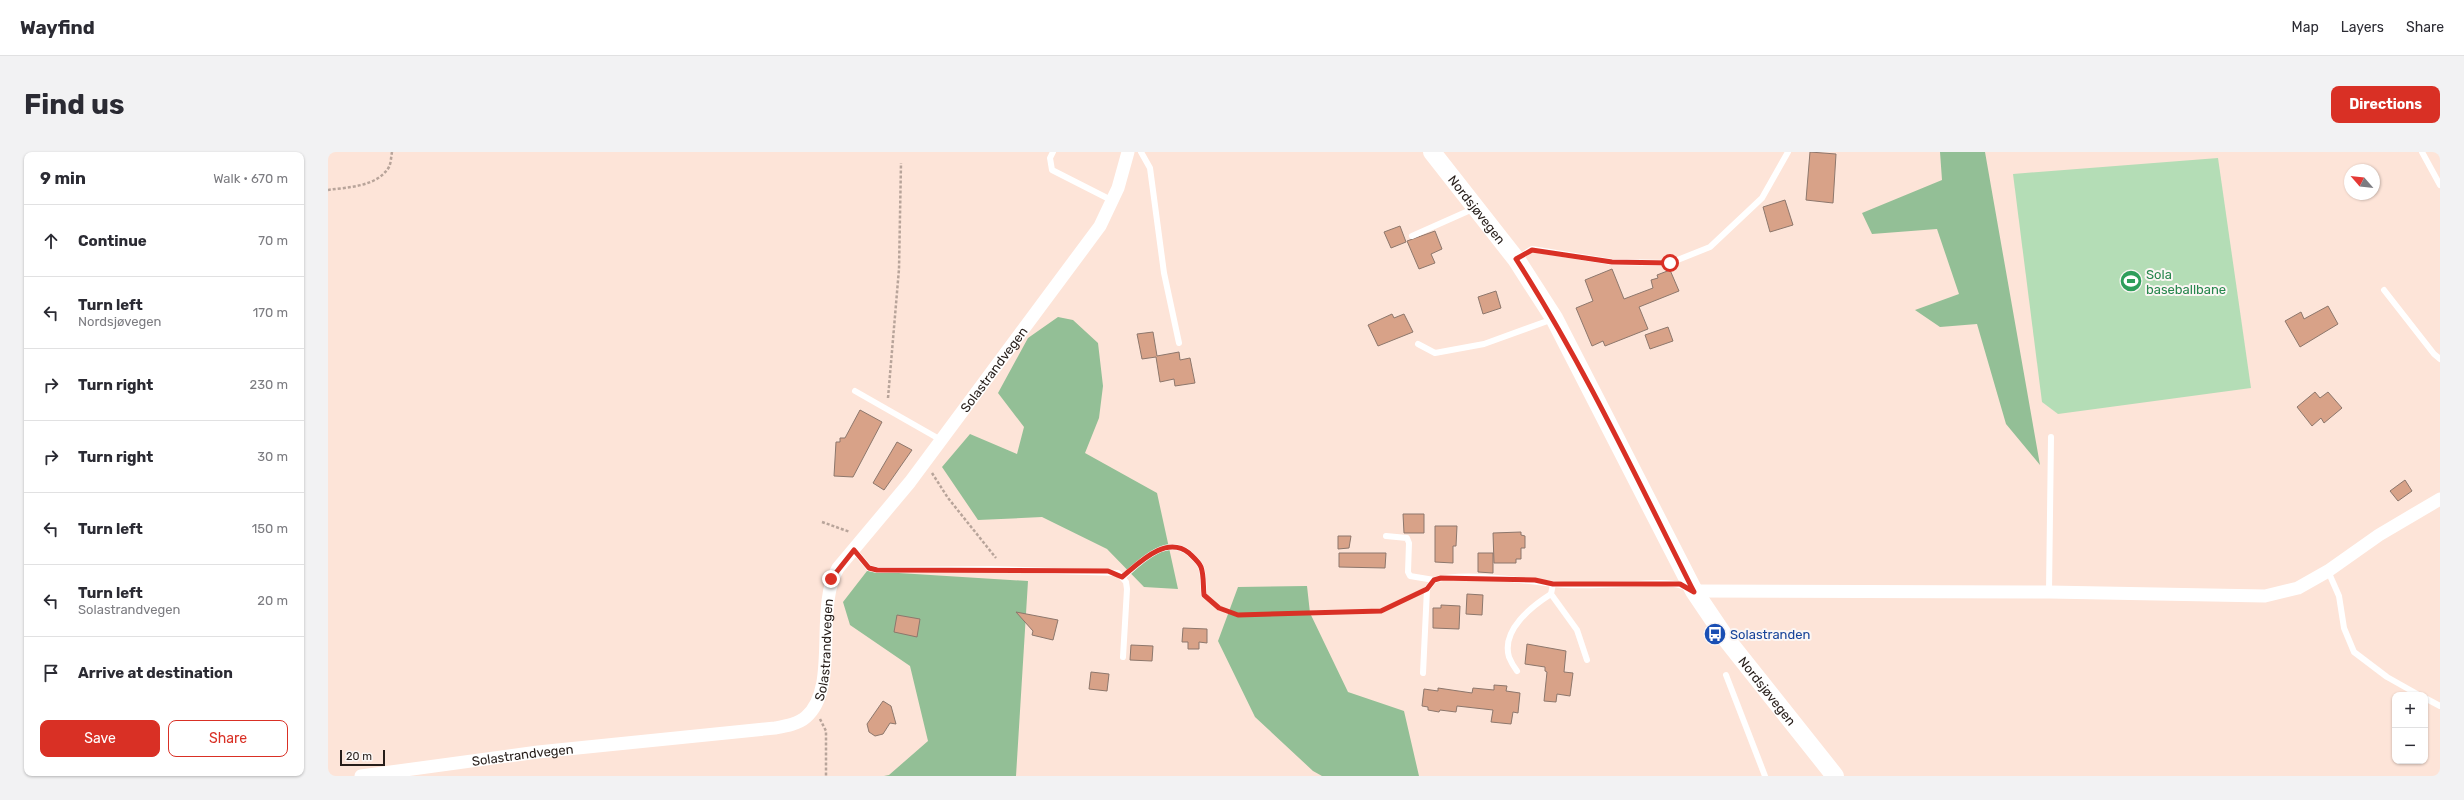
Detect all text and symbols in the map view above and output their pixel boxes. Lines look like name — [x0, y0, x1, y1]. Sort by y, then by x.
text: Wayfind — [20, 16, 95, 39]
text: Map — [2292, 19, 2319, 36]
text: Layers — [2341, 19, 2384, 36]
text: Share — [2406, 19, 2444, 36]
button: Directions — [2331, 86, 2440, 123]
text: Find us — [24, 88, 124, 121]
north arrow — [2344, 164, 2380, 200]
text: 9 min — [40, 168, 86, 188]
text: Walk · 670 m — [213, 171, 288, 186]
street label: Nordsjøvegen — [1445, 172, 1508, 247]
icon: ahead — [40, 230, 62, 252]
text: Continue — [78, 232, 147, 250]
text: 70 m — [258, 233, 288, 248]
route start — [1661, 254, 1679, 272]
place label: Sola baseballbane — [2146, 267, 2226, 297]
sports icon: Sola baseballbane — [2118, 268, 2144, 294]
text: Turn left — [78, 296, 143, 314]
icon: left — [40, 302, 62, 324]
text: 170 m — [253, 305, 288, 320]
text: Nordsjøvegen — [78, 314, 161, 329]
street label: Solastrandvegen — [957, 324, 1031, 415]
icon: right — [40, 374, 62, 396]
text: Turn right — [78, 376, 153, 394]
text: 230 m — [250, 377, 288, 392]
icon: right — [40, 446, 62, 468]
text: Turn right — [78, 448, 153, 466]
text: 30 m — [257, 449, 288, 464]
icon: left — [40, 518, 62, 540]
text: Turn left — [78, 520, 143, 538]
text: 150 m — [252, 521, 288, 536]
route end — [822, 570, 840, 588]
text: Turn left — [78, 584, 143, 602]
icon: left — [40, 590, 62, 612]
text: 20 m — [257, 593, 288, 608]
street label: Solastrandvegen — [811, 598, 836, 703]
text: Solastrandvegen — [78, 602, 180, 617]
bus stop icon: Solastranden — [1702, 621, 1728, 647]
place label: Solastranden — [1730, 627, 1810, 642]
street label: Nordsjøvegen — [1735, 654, 1799, 728]
icon: arrive — [40, 662, 62, 684]
text: Arrive at destination — [78, 664, 233, 682]
map controls — [2392, 692, 2428, 764]
button: + — [2392, 692, 2428, 728]
button: Save — [40, 720, 160, 757]
button: Share — [168, 720, 288, 757]
button: − — [2392, 728, 2428, 764]
street label: Solastrandvegen — [471, 741, 574, 769]
scale bar — [340, 748, 385, 767]
text: 20 m — [346, 750, 372, 763]

